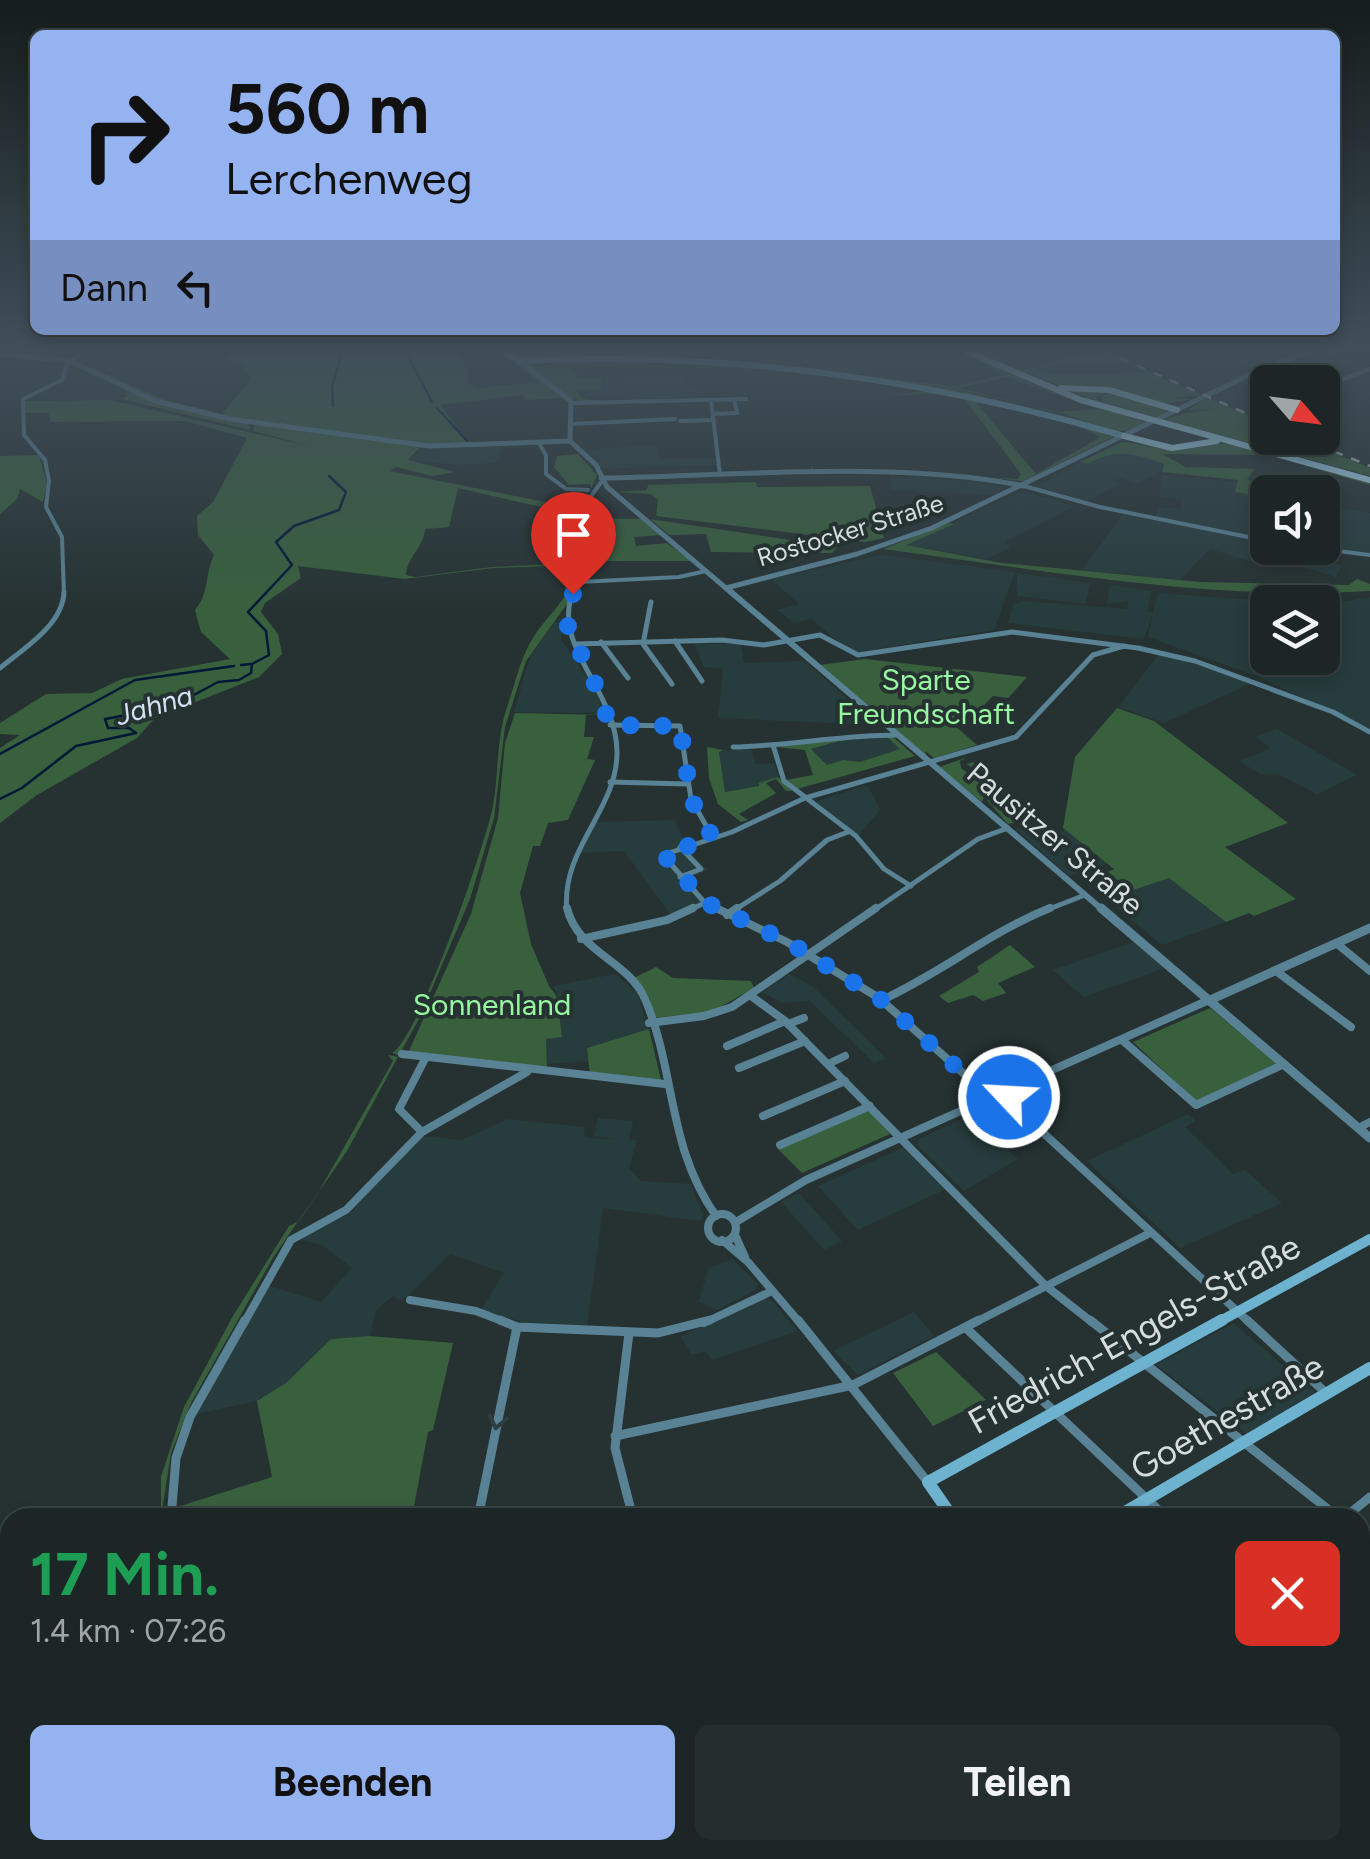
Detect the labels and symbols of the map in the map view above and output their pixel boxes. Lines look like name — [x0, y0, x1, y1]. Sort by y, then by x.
north arrow — [1250, 365, 1340, 455]
street label: Rostocker Straße — [753, 487, 947, 573]
pin — [531, 492, 616, 595]
park label: Sparte Freundschaft — [837, 661, 1015, 732]
water label: Jahna — [111, 678, 196, 732]
street label: Pausitzer Straße — [960, 754, 1151, 923]
park label: Sonnenland — [413, 986, 571, 1023]
position arrow — [957, 1045, 1061, 1149]
street label: Friedrich-Engels-Straße — [961, 1225, 1307, 1443]
street label: Goethestraße — [1123, 1345, 1331, 1489]
one-way arrow — [488, 1413, 509, 1430]

